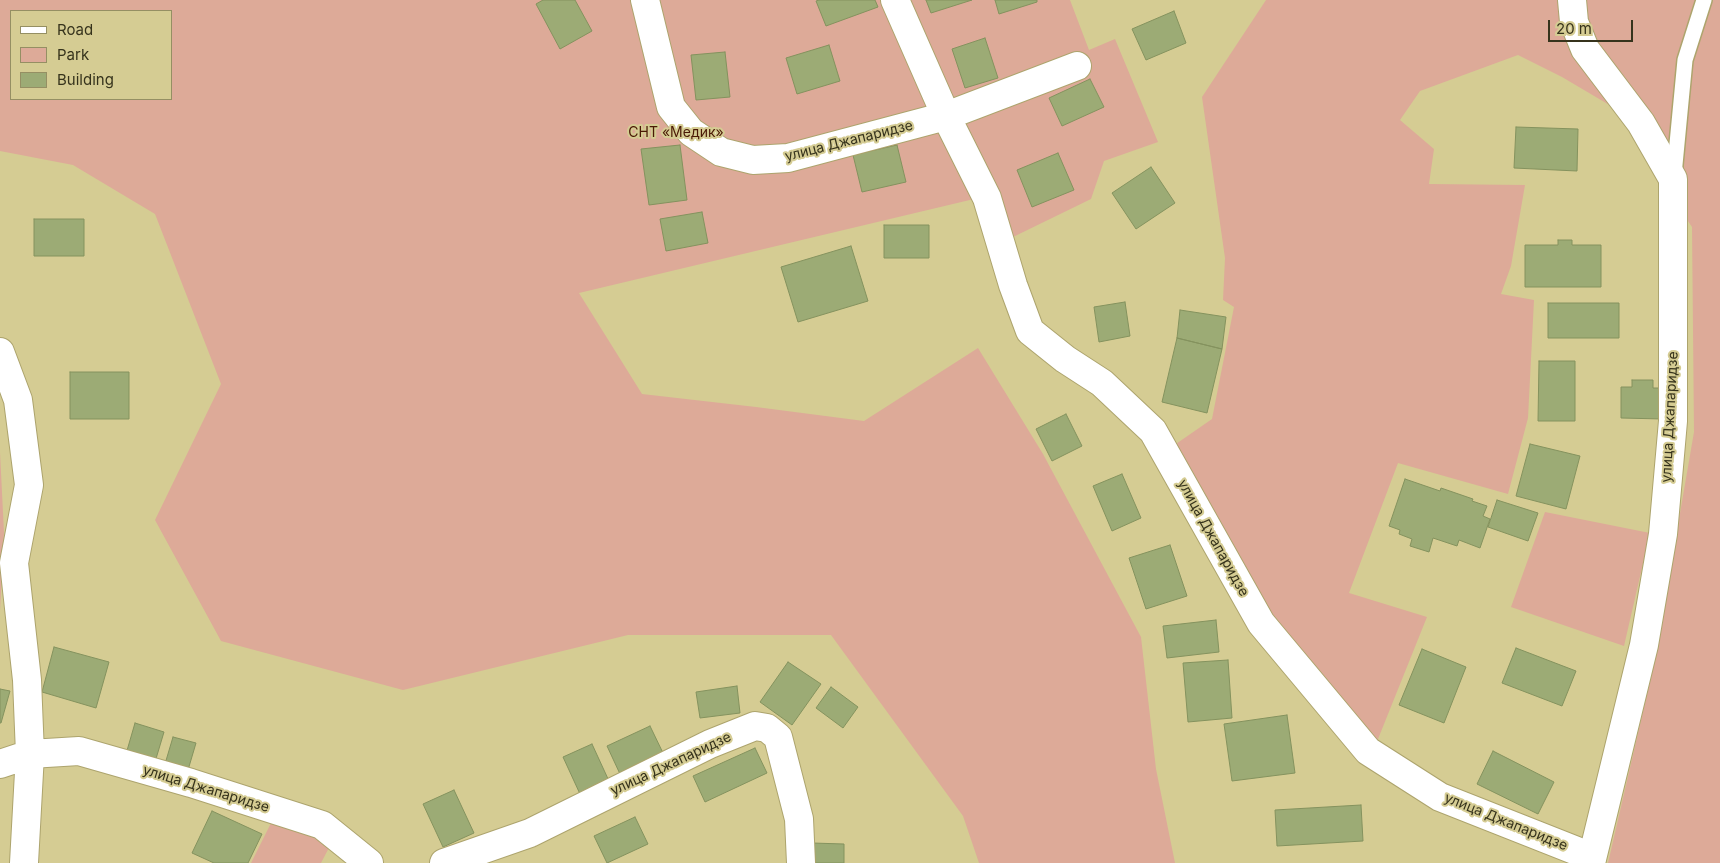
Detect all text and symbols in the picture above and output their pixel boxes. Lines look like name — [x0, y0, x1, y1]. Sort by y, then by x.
legend — [10, 10, 172, 100]
scale bar — [1550, 10, 1635, 42]
text: 20 m — [1556, 19, 1592, 38]
text: Road — [57, 20, 93, 39]
text: Park — [57, 45, 89, 64]
text: Building — [57, 70, 114, 89]
street label: улица Джапаридзе — [783, 117, 915, 165]
park label: СНТ «Медик» — [628, 125, 724, 141]
street label: улица Джапаридзе — [1658, 351, 1682, 483]
street label: улица Джапаридзе — [1174, 477, 1252, 599]
street label: улица Джапаридзе — [608, 729, 734, 799]
street label: улица Джапаридзе — [141, 762, 271, 816]
street label: улица Джапаридзе — [1442, 790, 1570, 854]

